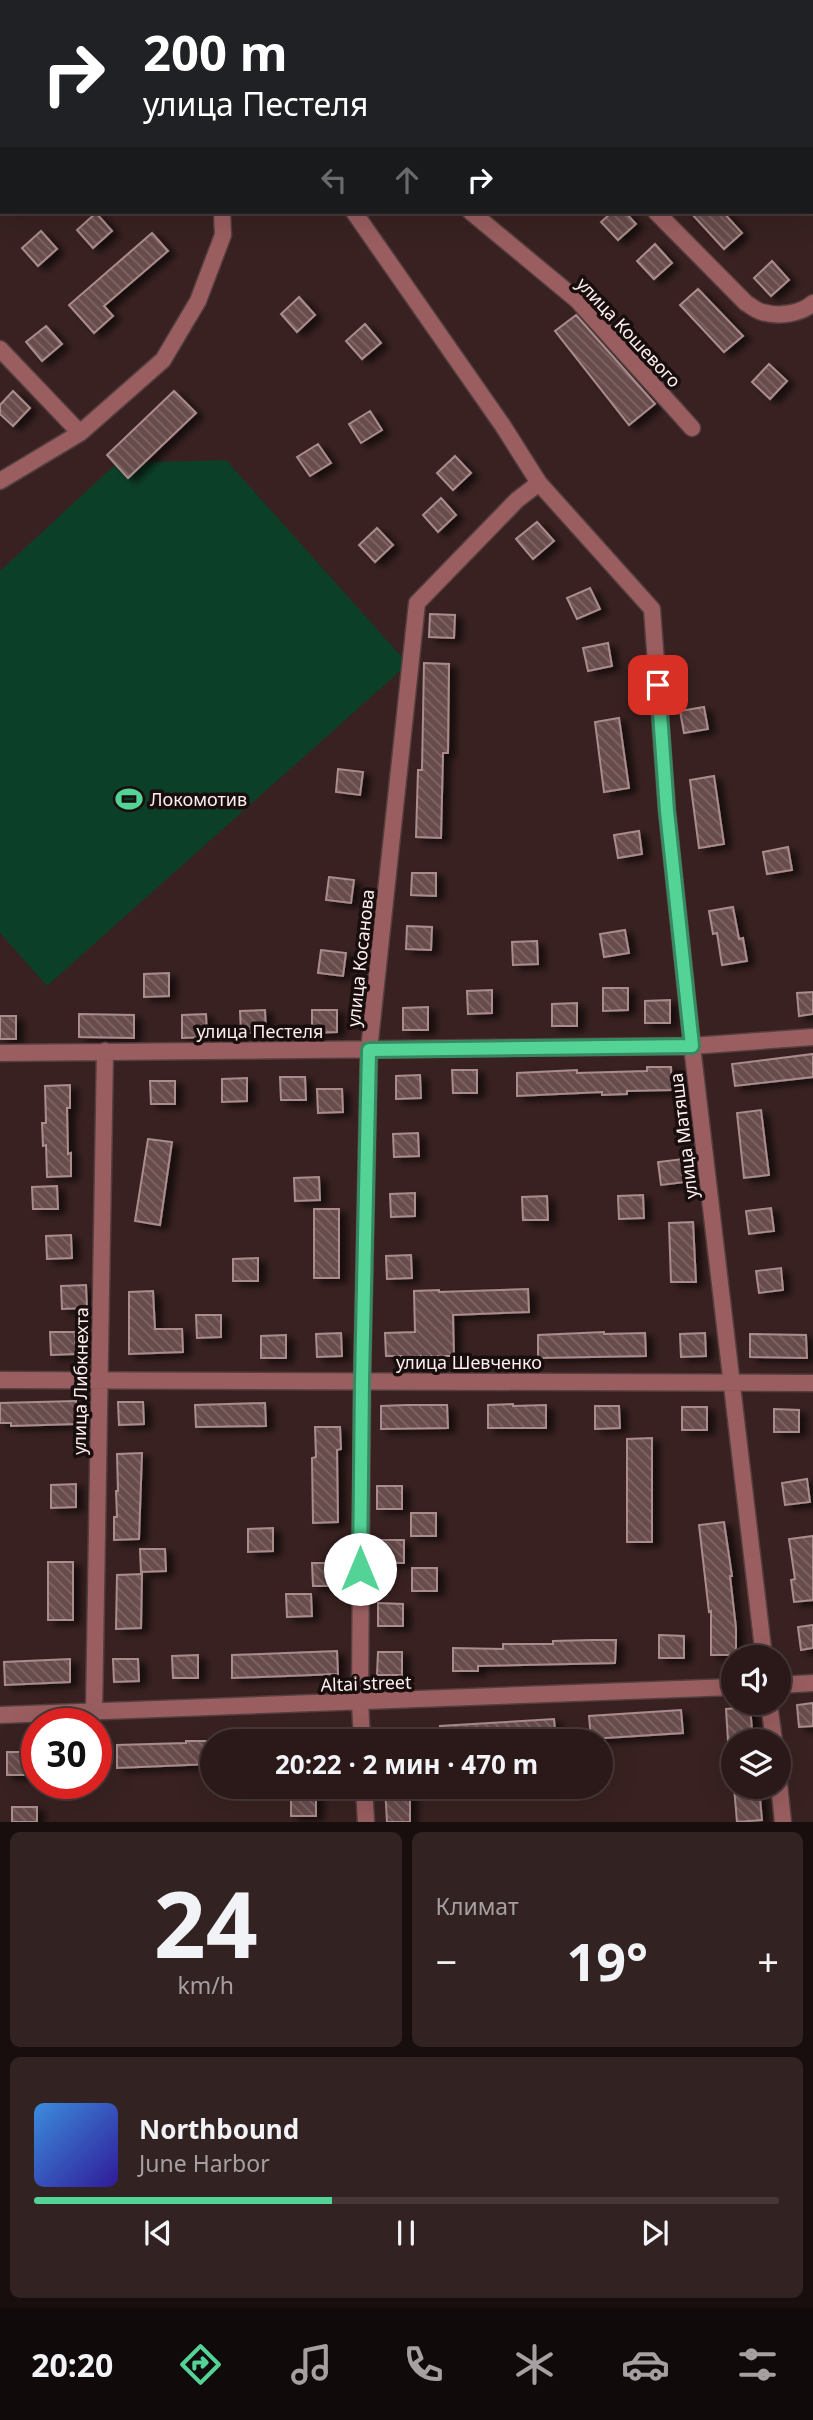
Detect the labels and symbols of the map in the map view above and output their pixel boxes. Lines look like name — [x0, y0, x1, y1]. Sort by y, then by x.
street label: улица Кошевого — [572, 272, 686, 392]
pin — [628, 655, 688, 715]
sports icon: Локомотив — [114, 784, 144, 814]
place label: Локомотив — [150, 787, 247, 811]
street label: улица Косанова — [341, 888, 379, 1028]
street label: улица Пестеля — [197, 1019, 323, 1043]
street label: улица Матяша — [663, 1072, 703, 1200]
street label: улица Либкнехта — [67, 1307, 93, 1455]
street label: улица Шевченко — [396, 1350, 542, 1374]
position arrow — [323, 1532, 397, 1606]
street label: Altai street — [320, 1669, 412, 1697]
speed limit sign: 30 — [21, 1708, 112, 1799]

